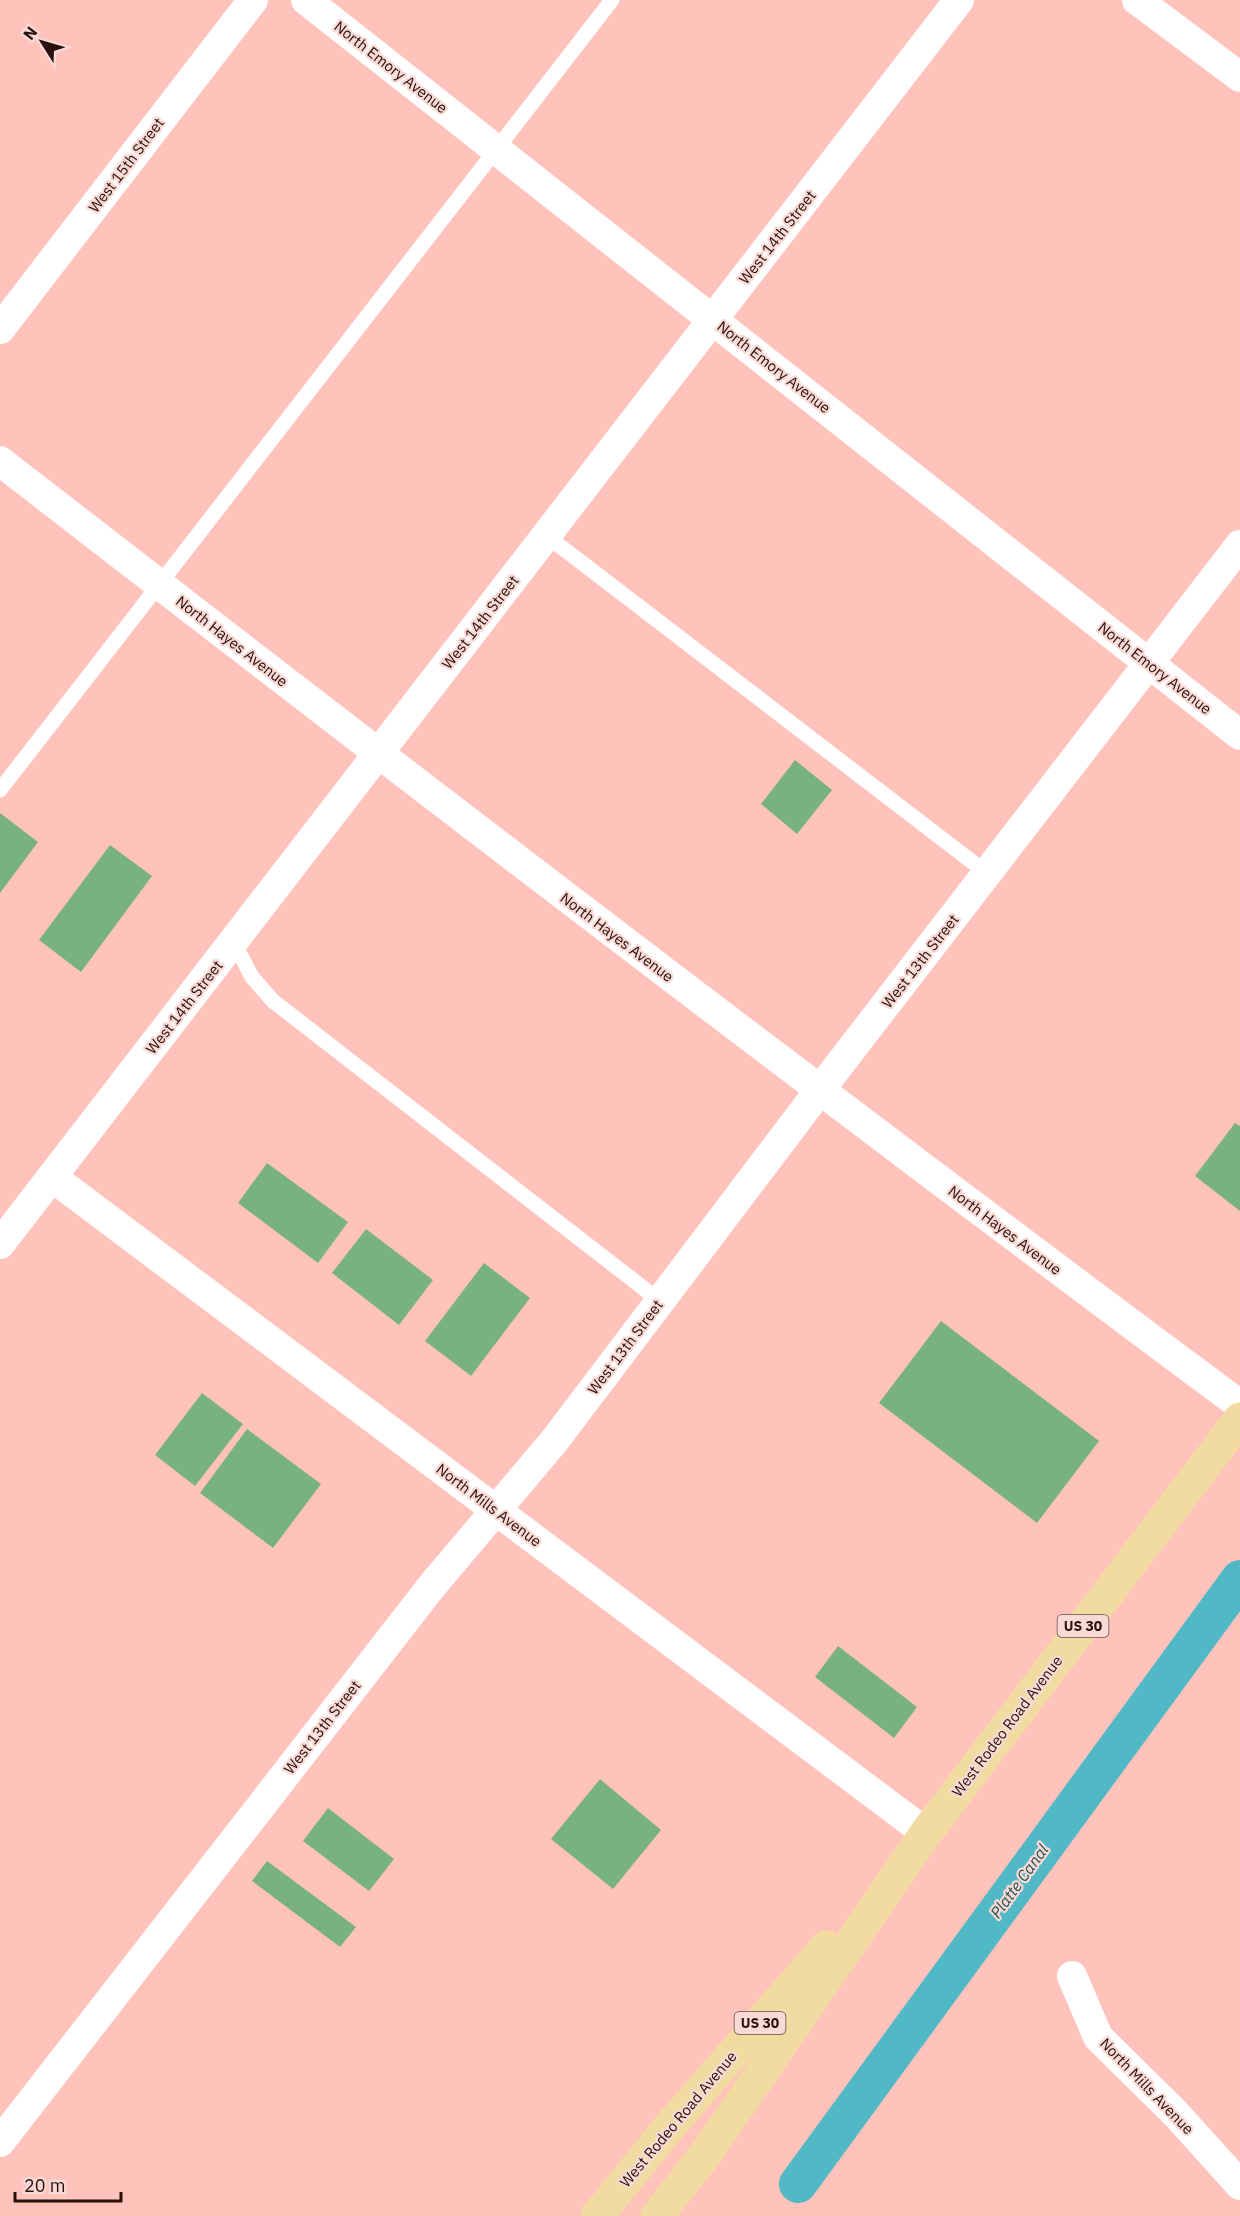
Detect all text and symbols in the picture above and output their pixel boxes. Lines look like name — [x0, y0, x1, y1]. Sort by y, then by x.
north arrow — [12, 12, 72, 72]
street label: North Emory Avenue — [330, 17, 452, 117]
text: N — [19, 22, 41, 44]
street label: West 15th Street — [84, 114, 168, 216]
street label: West 14th Street — [734, 186, 820, 288]
street label: North Emory Avenue — [713, 317, 835, 417]
street label: West 14th Street — [437, 571, 523, 673]
street label: North Hayes Avenue — [172, 591, 292, 691]
street label: North Emory Avenue — [1094, 618, 1216, 718]
street label: North Hayes Avenue — [557, 888, 677, 986]
street label: West 13th Street — [877, 910, 963, 1012]
street label: West 14th Street — [141, 956, 227, 1058]
street label: North Hayes Avenue — [945, 1181, 1065, 1279]
street label: West 13th Street — [583, 1296, 667, 1398]
street label: North Mills Avenue — [433, 1459, 545, 1551]
road number: US 30 — [1058, 1615, 1108, 1637]
street label: West Rodeo Road Avenue — [948, 1652, 1066, 1800]
street label: West 13th Street — [279, 1676, 365, 1778]
water label: Platte Canal — [986, 1840, 1053, 1922]
road number: US 30 — [734, 2012, 786, 2034]
street label: North Mills Avenue — [1096, 2034, 1198, 2138]
street label: West Rodeo Road Avenue — [615, 2047, 741, 2191]
scale bar — [15, 2165, 122, 2203]
text: 20 m — [24, 2174, 66, 2197]

